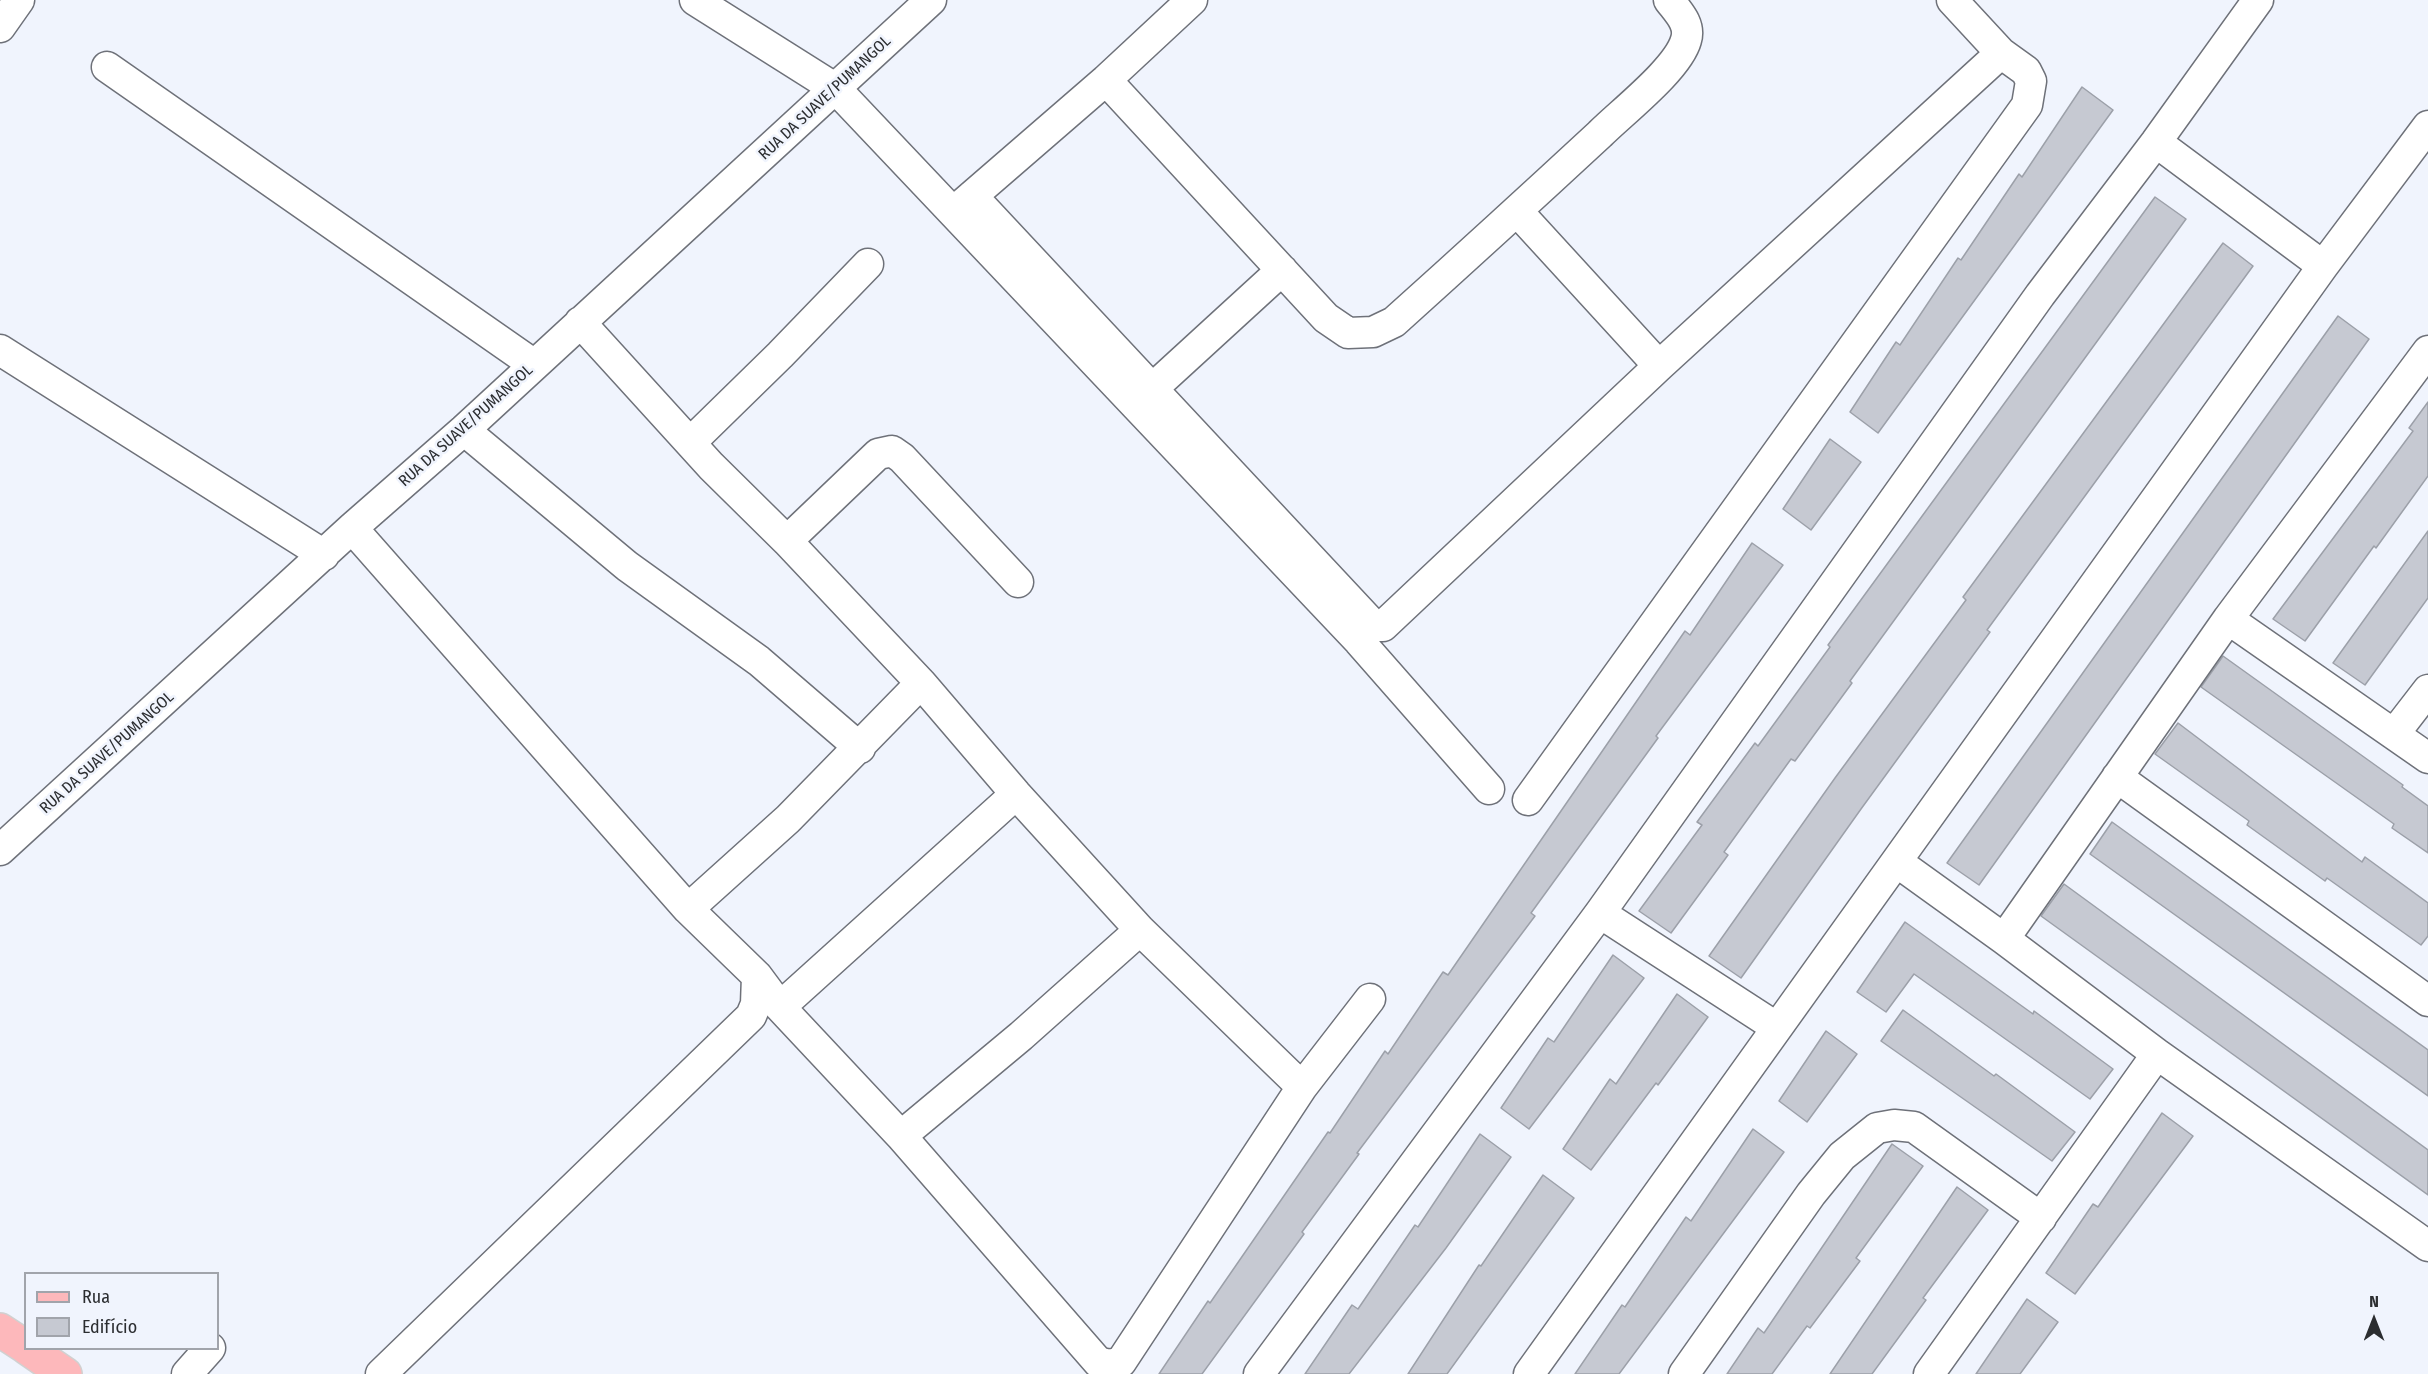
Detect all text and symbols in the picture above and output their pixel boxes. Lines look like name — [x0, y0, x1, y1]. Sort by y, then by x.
street label: RUA DA SUAVE/PUMANGOL — [755, 32, 895, 164]
street label: RUA DA SUAVE/PUMANGOL — [395, 361, 537, 491]
street label: RUA DA SUAVE/PUMANGOL — [36, 688, 178, 818]
legend — [24, 1272, 219, 1350]
text: Rua — [82, 1286, 110, 1308]
north arrow — [2344, 1290, 2404, 1350]
text: N — [2369, 1292, 2379, 1311]
text: Edifício — [82, 1316, 137, 1338]

